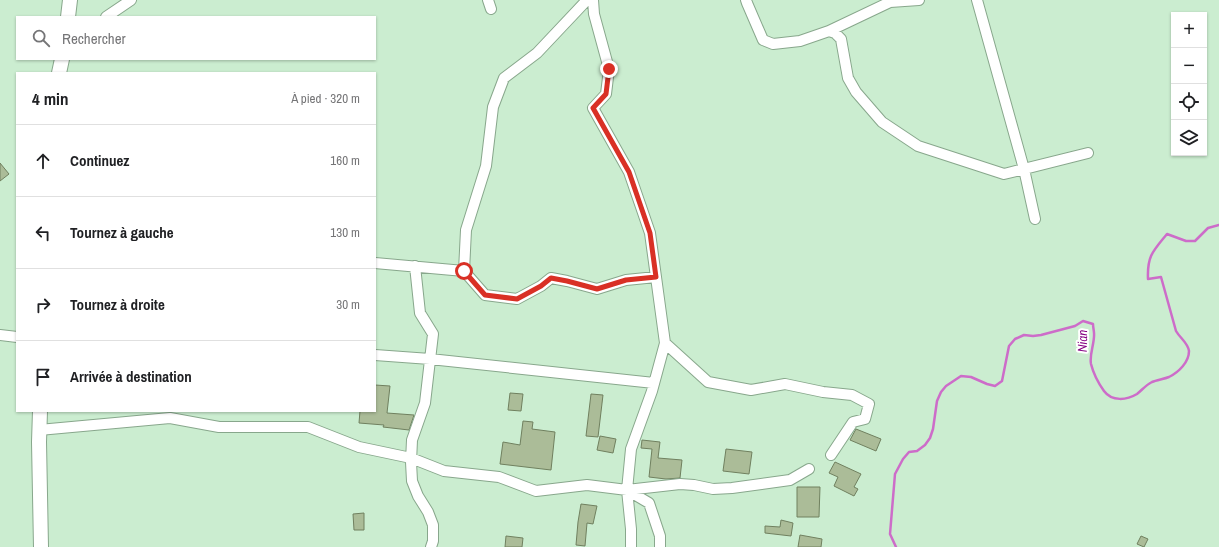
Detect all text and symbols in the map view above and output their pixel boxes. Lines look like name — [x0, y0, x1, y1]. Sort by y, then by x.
map controls — [1171, 12, 1207, 156]
button: + — [1171, 12, 1207, 48]
search box — [16, 16, 376, 60]
icon: search — [30, 27, 52, 49]
text: Rechercher — [62, 28, 126, 49]
button: − — [1171, 48, 1207, 84]
route end — [600, 60, 618, 78]
button: locate — [1171, 84, 1207, 120]
text: 4 min — [32, 87, 68, 110]
text: À pied · 320 m — [291, 90, 360, 107]
button: layers — [1171, 120, 1207, 156]
icon: ahead — [32, 150, 54, 172]
text: Continuez — [70, 150, 129, 171]
text: 160 m — [330, 152, 360, 169]
icon: left — [32, 222, 54, 244]
text: Tournez à gauche — [70, 222, 174, 243]
text: 130 m — [330, 224, 360, 241]
route start — [455, 262, 473, 280]
icon: right — [32, 294, 54, 316]
text: Tournez à droite — [70, 294, 165, 315]
text: 30 m — [336, 296, 360, 313]
water label: Nian — [1074, 330, 1091, 352]
icon: arrive — [32, 366, 54, 388]
text: Arrivée à destination — [70, 366, 192, 387]

